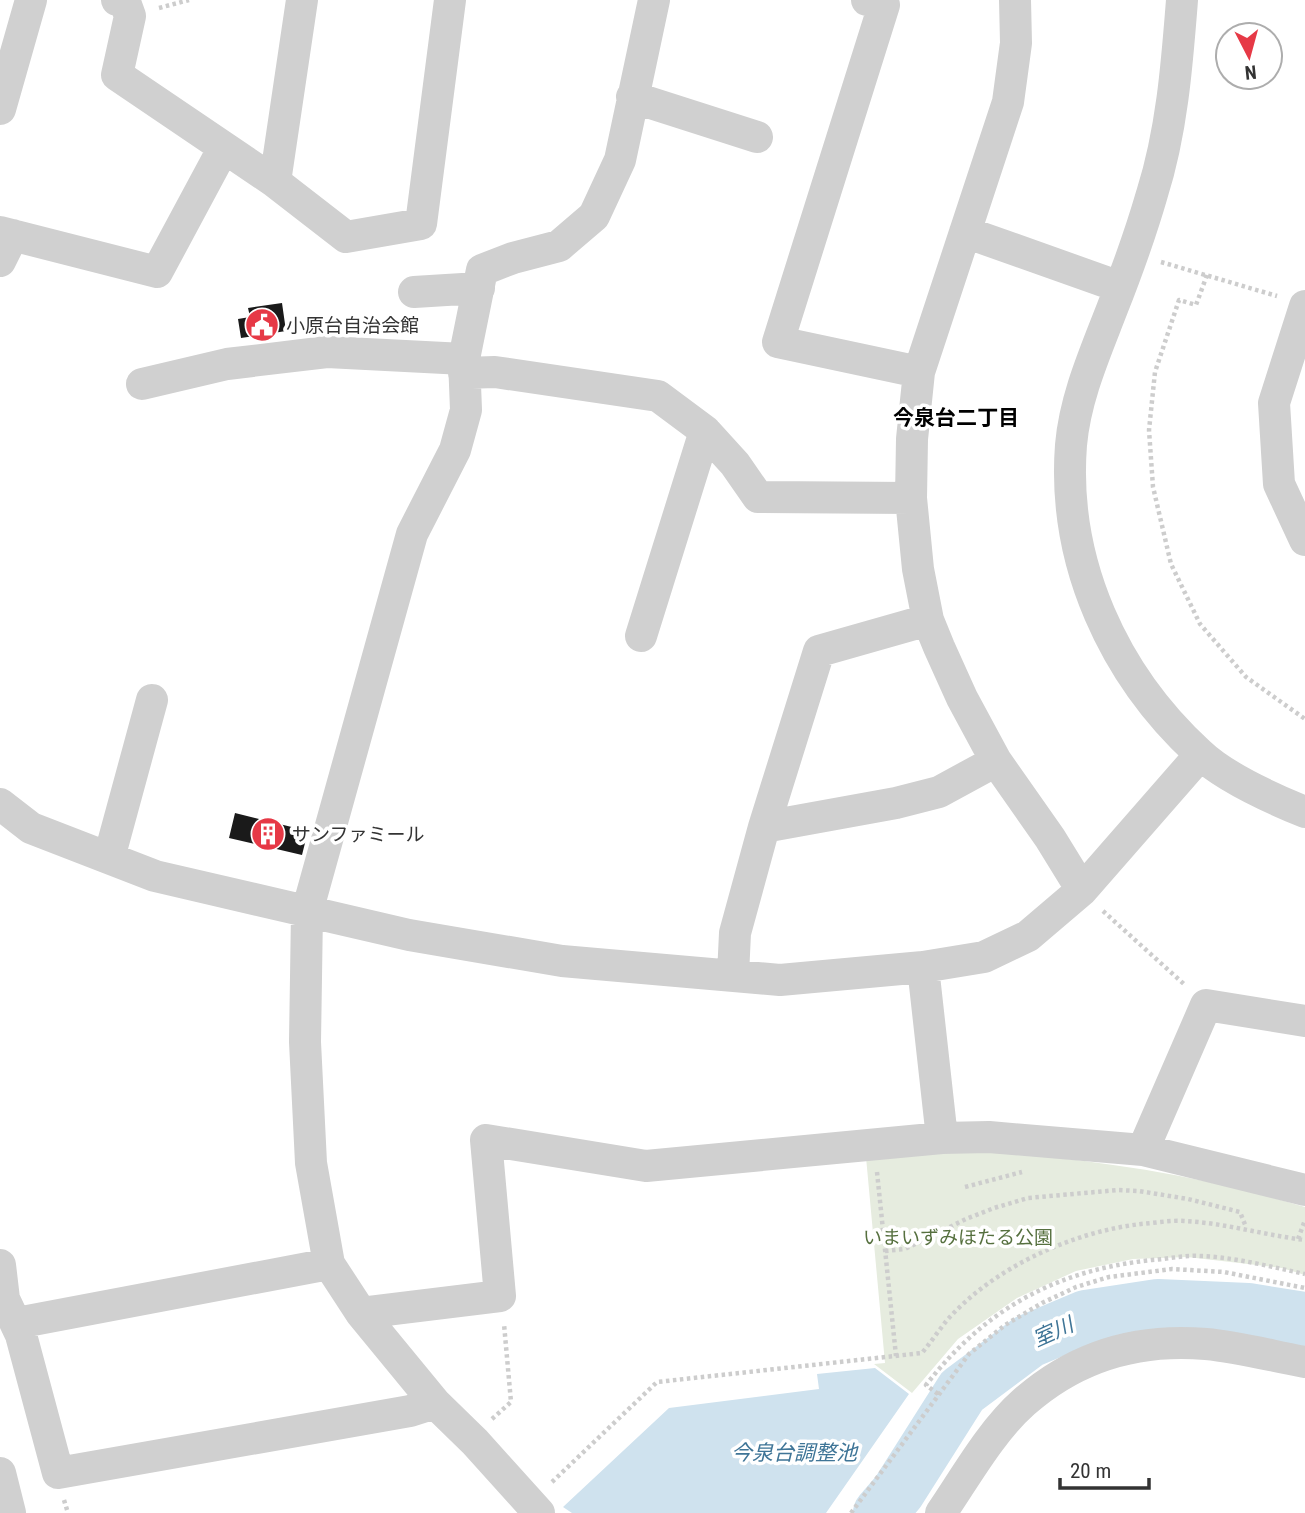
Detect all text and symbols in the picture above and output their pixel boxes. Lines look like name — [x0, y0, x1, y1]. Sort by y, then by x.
north arrow — [1214, 21, 1284, 91]
text: N — [1244, 60, 1258, 84]
public building icon: 小原台自治会館 — [243, 306, 281, 344]
place label: 小原台自治会館 — [286, 314, 419, 337]
district label: 今泉台二丁目 — [893, 406, 1019, 430]
building icon: サンファミール — [249, 815, 287, 853]
place label: サンファミール — [292, 823, 424, 846]
park label: いまいずみほたる公園 — [863, 1226, 1053, 1249]
water label: 室川 — [1029, 1312, 1079, 1352]
water label: 今泉台調整池 — [731, 1441, 859, 1465]
scale bar — [1060, 1446, 1149, 1490]
text: 20 m — [1070, 1459, 1111, 1483]

